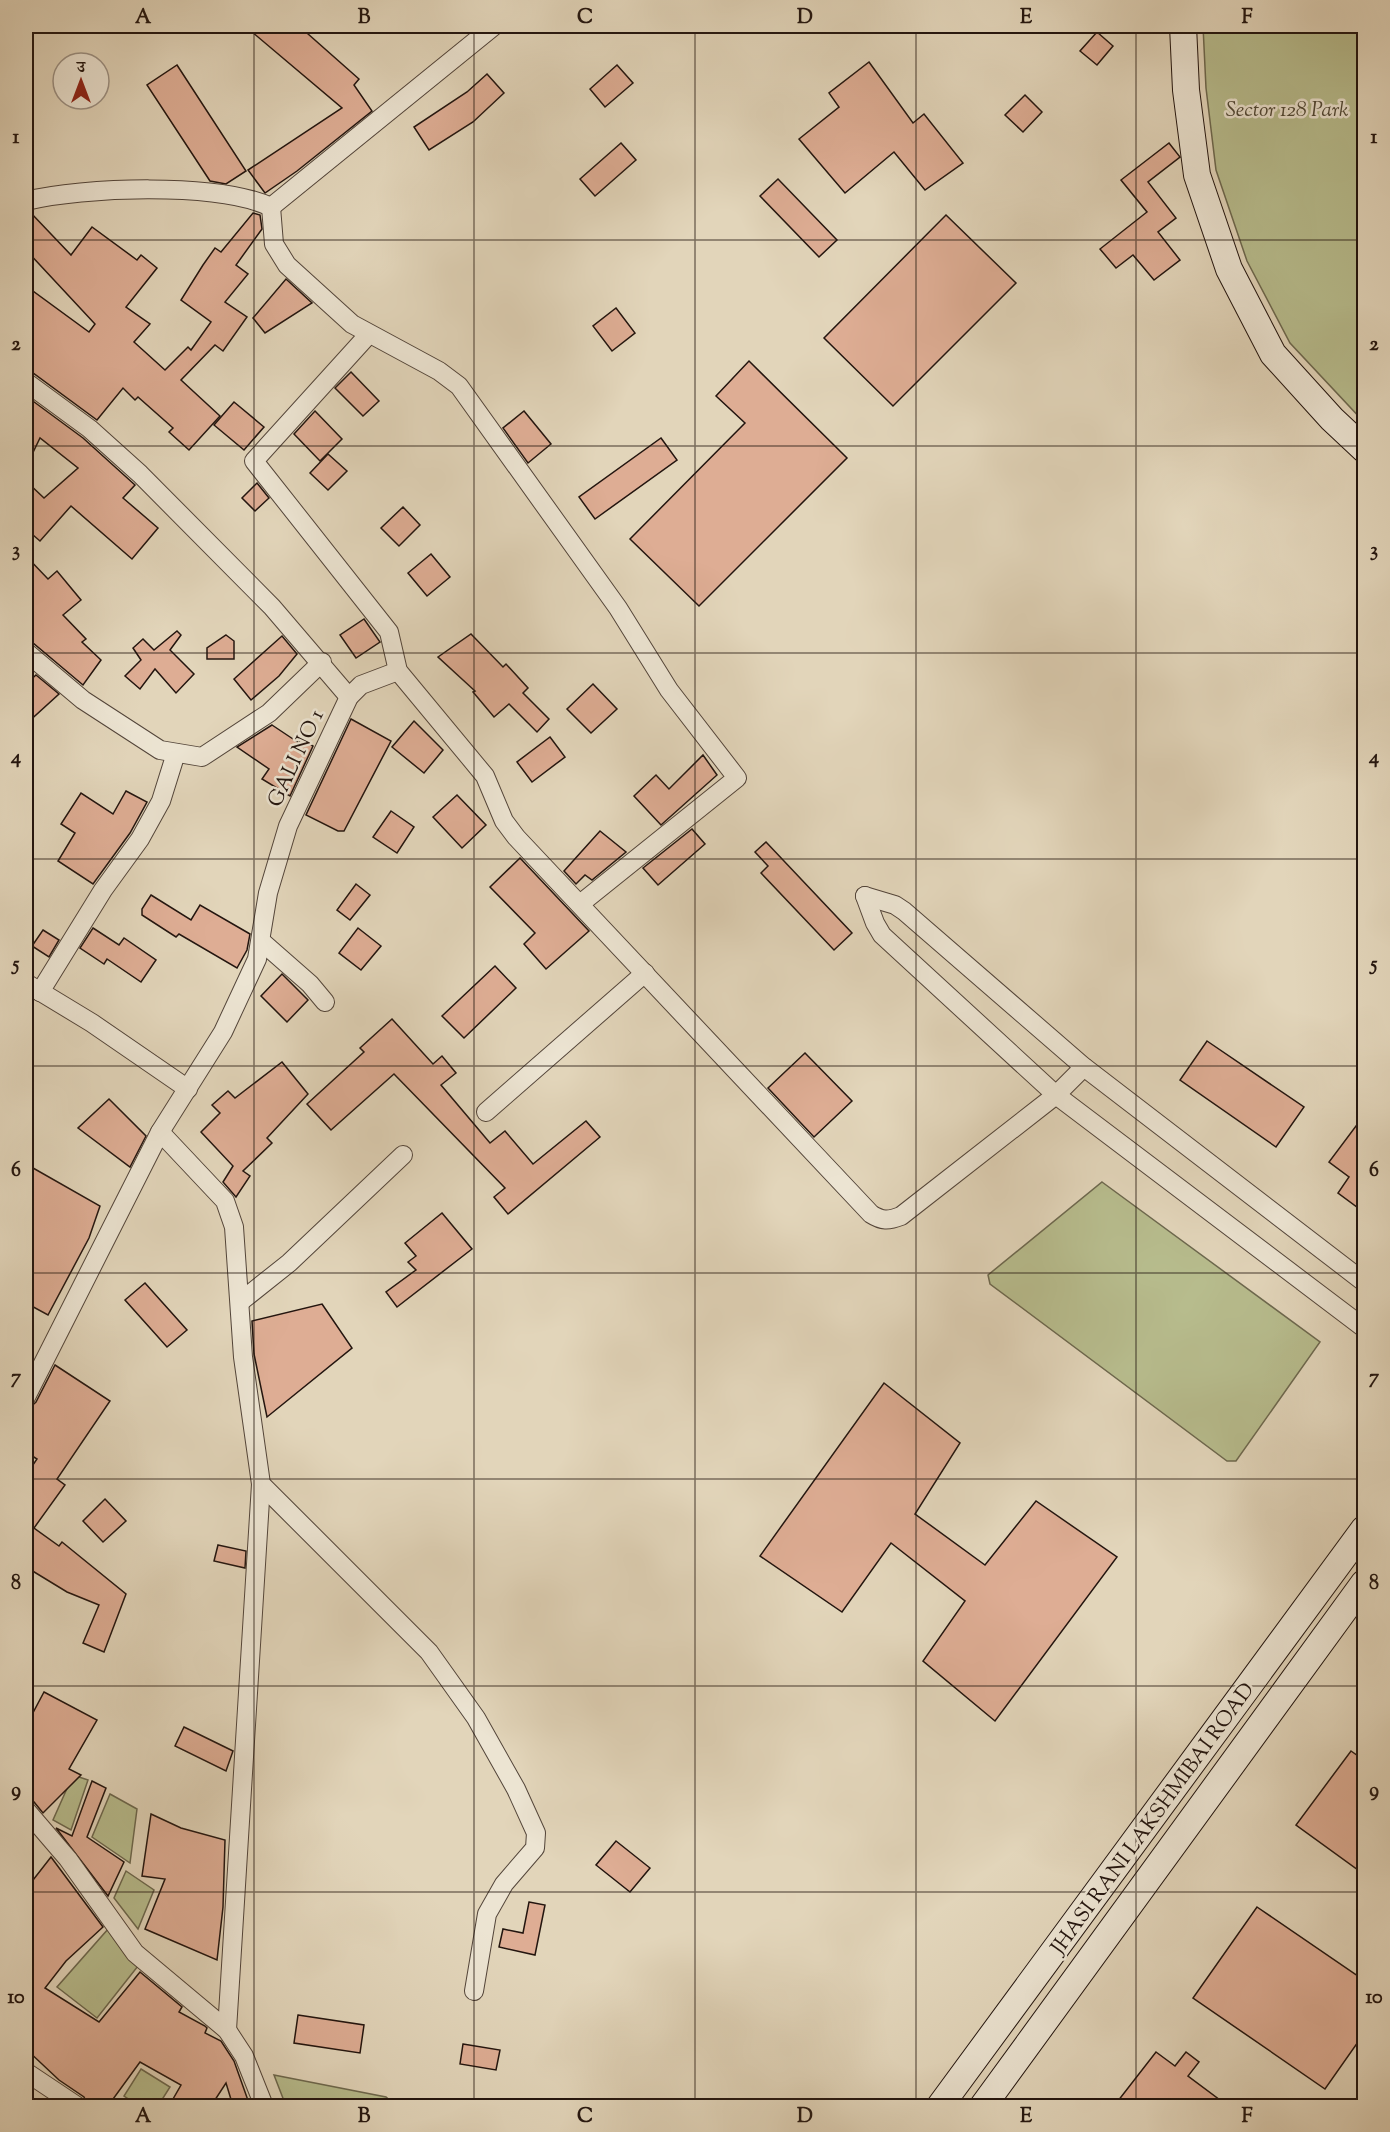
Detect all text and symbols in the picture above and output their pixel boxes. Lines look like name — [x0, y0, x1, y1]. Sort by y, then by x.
text: A — [135, 4, 152, 33]
text: B — [358, 4, 371, 33]
text: C — [577, 4, 593, 33]
text: D — [797, 4, 813, 33]
text: E — [1020, 4, 1033, 33]
text: F — [1241, 4, 1253, 33]
north arrow — [51, 51, 111, 111]
text: उ — [76, 57, 87, 80]
park label: Sector 128 Park — [1226, 96, 1349, 126]
text: 1 — [13, 124, 20, 153]
text: 1 — [1371, 124, 1378, 153]
text: 2 — [11, 331, 21, 360]
text: 2 — [1369, 331, 1379, 360]
text: 3 — [12, 537, 20, 566]
text: 3 — [1370, 537, 1378, 566]
street label: GALI NO 1 — [261, 705, 332, 813]
text: 4 — [10, 744, 21, 773]
text: 4 — [1368, 744, 1379, 773]
text: 5 — [11, 951, 20, 980]
text: 5 — [1369, 951, 1378, 980]
text: 6 — [11, 1157, 21, 1186]
text: 6 — [1369, 1157, 1379, 1186]
text: 7 — [11, 1364, 22, 1393]
text: 7 — [1369, 1364, 1380, 1393]
text: 8 — [11, 1570, 21, 1599]
text: 8 — [1369, 1570, 1379, 1599]
street label: JHASI RANI LAKSHMIBAI ROAD — [1044, 1677, 1263, 1962]
text: 9 — [11, 1777, 21, 1806]
text: 9 — [1369, 1777, 1379, 1806]
text: 10 — [7, 1984, 25, 2013]
text: 10 — [1365, 1984, 1383, 2013]
text: A — [135, 2103, 152, 2132]
text: B — [358, 2103, 371, 2132]
text: C — [577, 2103, 593, 2132]
text: D — [797, 2103, 813, 2132]
text: E — [1020, 2103, 1033, 2132]
text: F — [1241, 2103, 1253, 2132]

